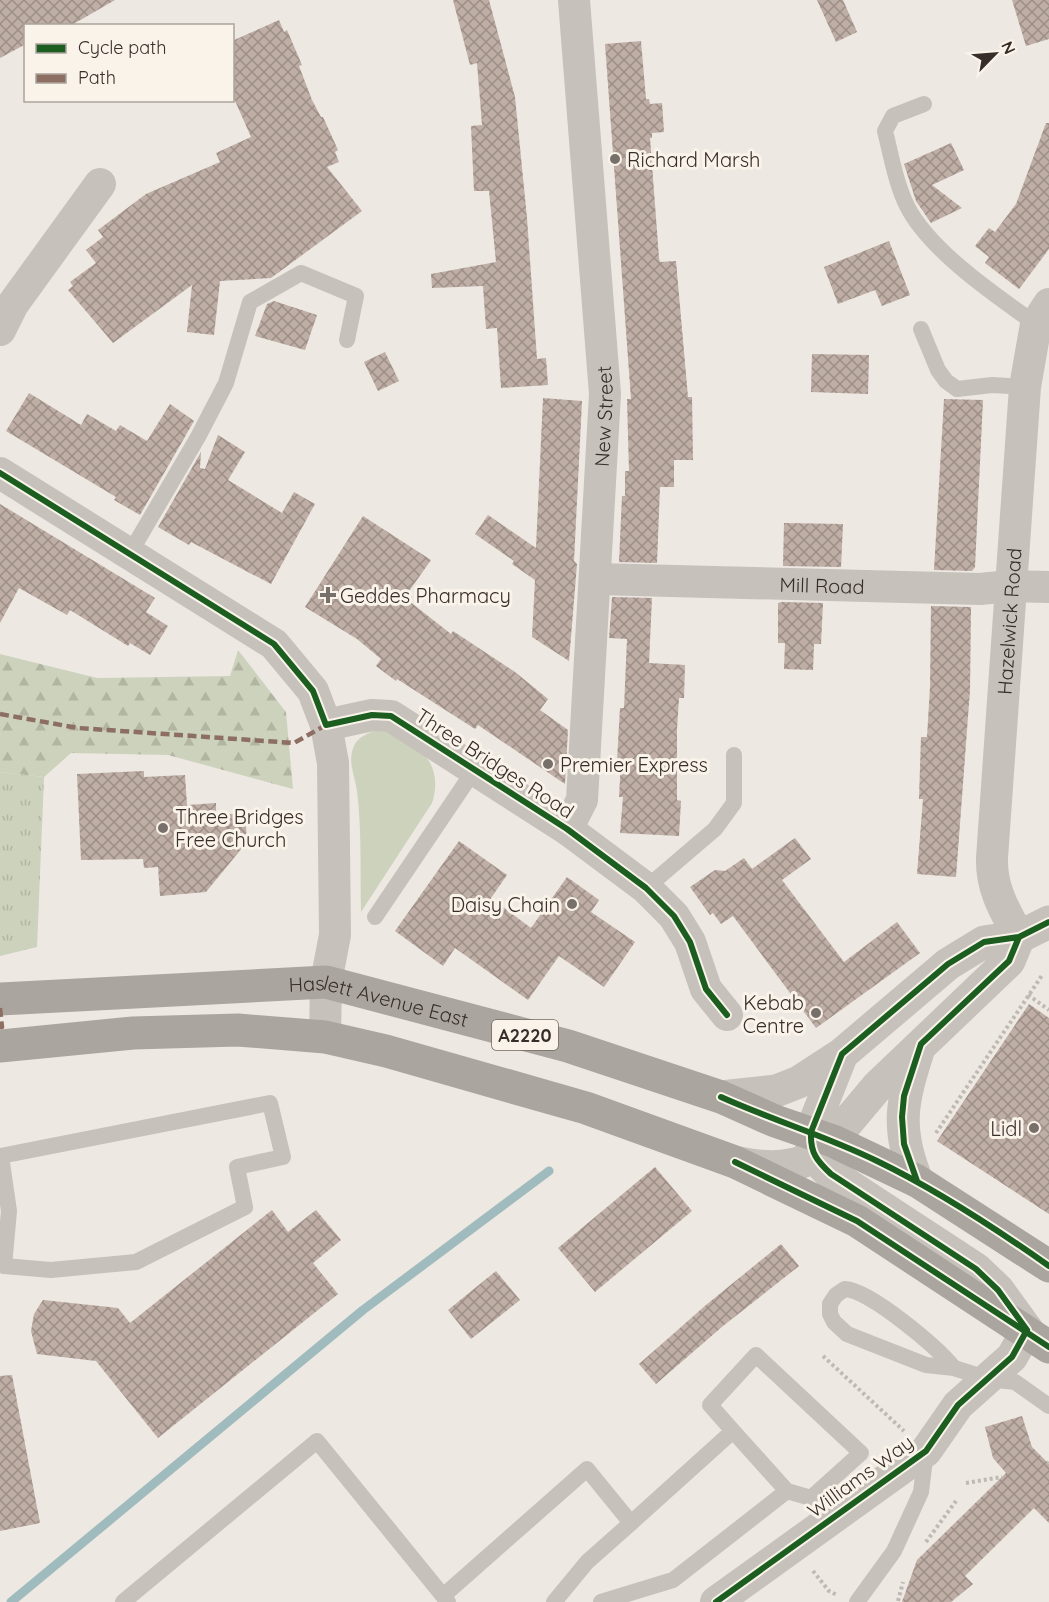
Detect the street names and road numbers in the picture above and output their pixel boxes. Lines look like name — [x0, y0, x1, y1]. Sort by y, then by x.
street label: New Street — [588, 365, 618, 467]
street label: Hazelwick Road — [991, 547, 1026, 695]
street label: Mill Road — [779, 571, 865, 598]
street label: Three Bridges Road — [411, 702, 579, 824]
street label: Haslett Avenue East — [288, 969, 471, 1032]
road number: A2220 — [492, 1020, 558, 1050]
street label: Williams Way — [802, 1429, 918, 1523]

